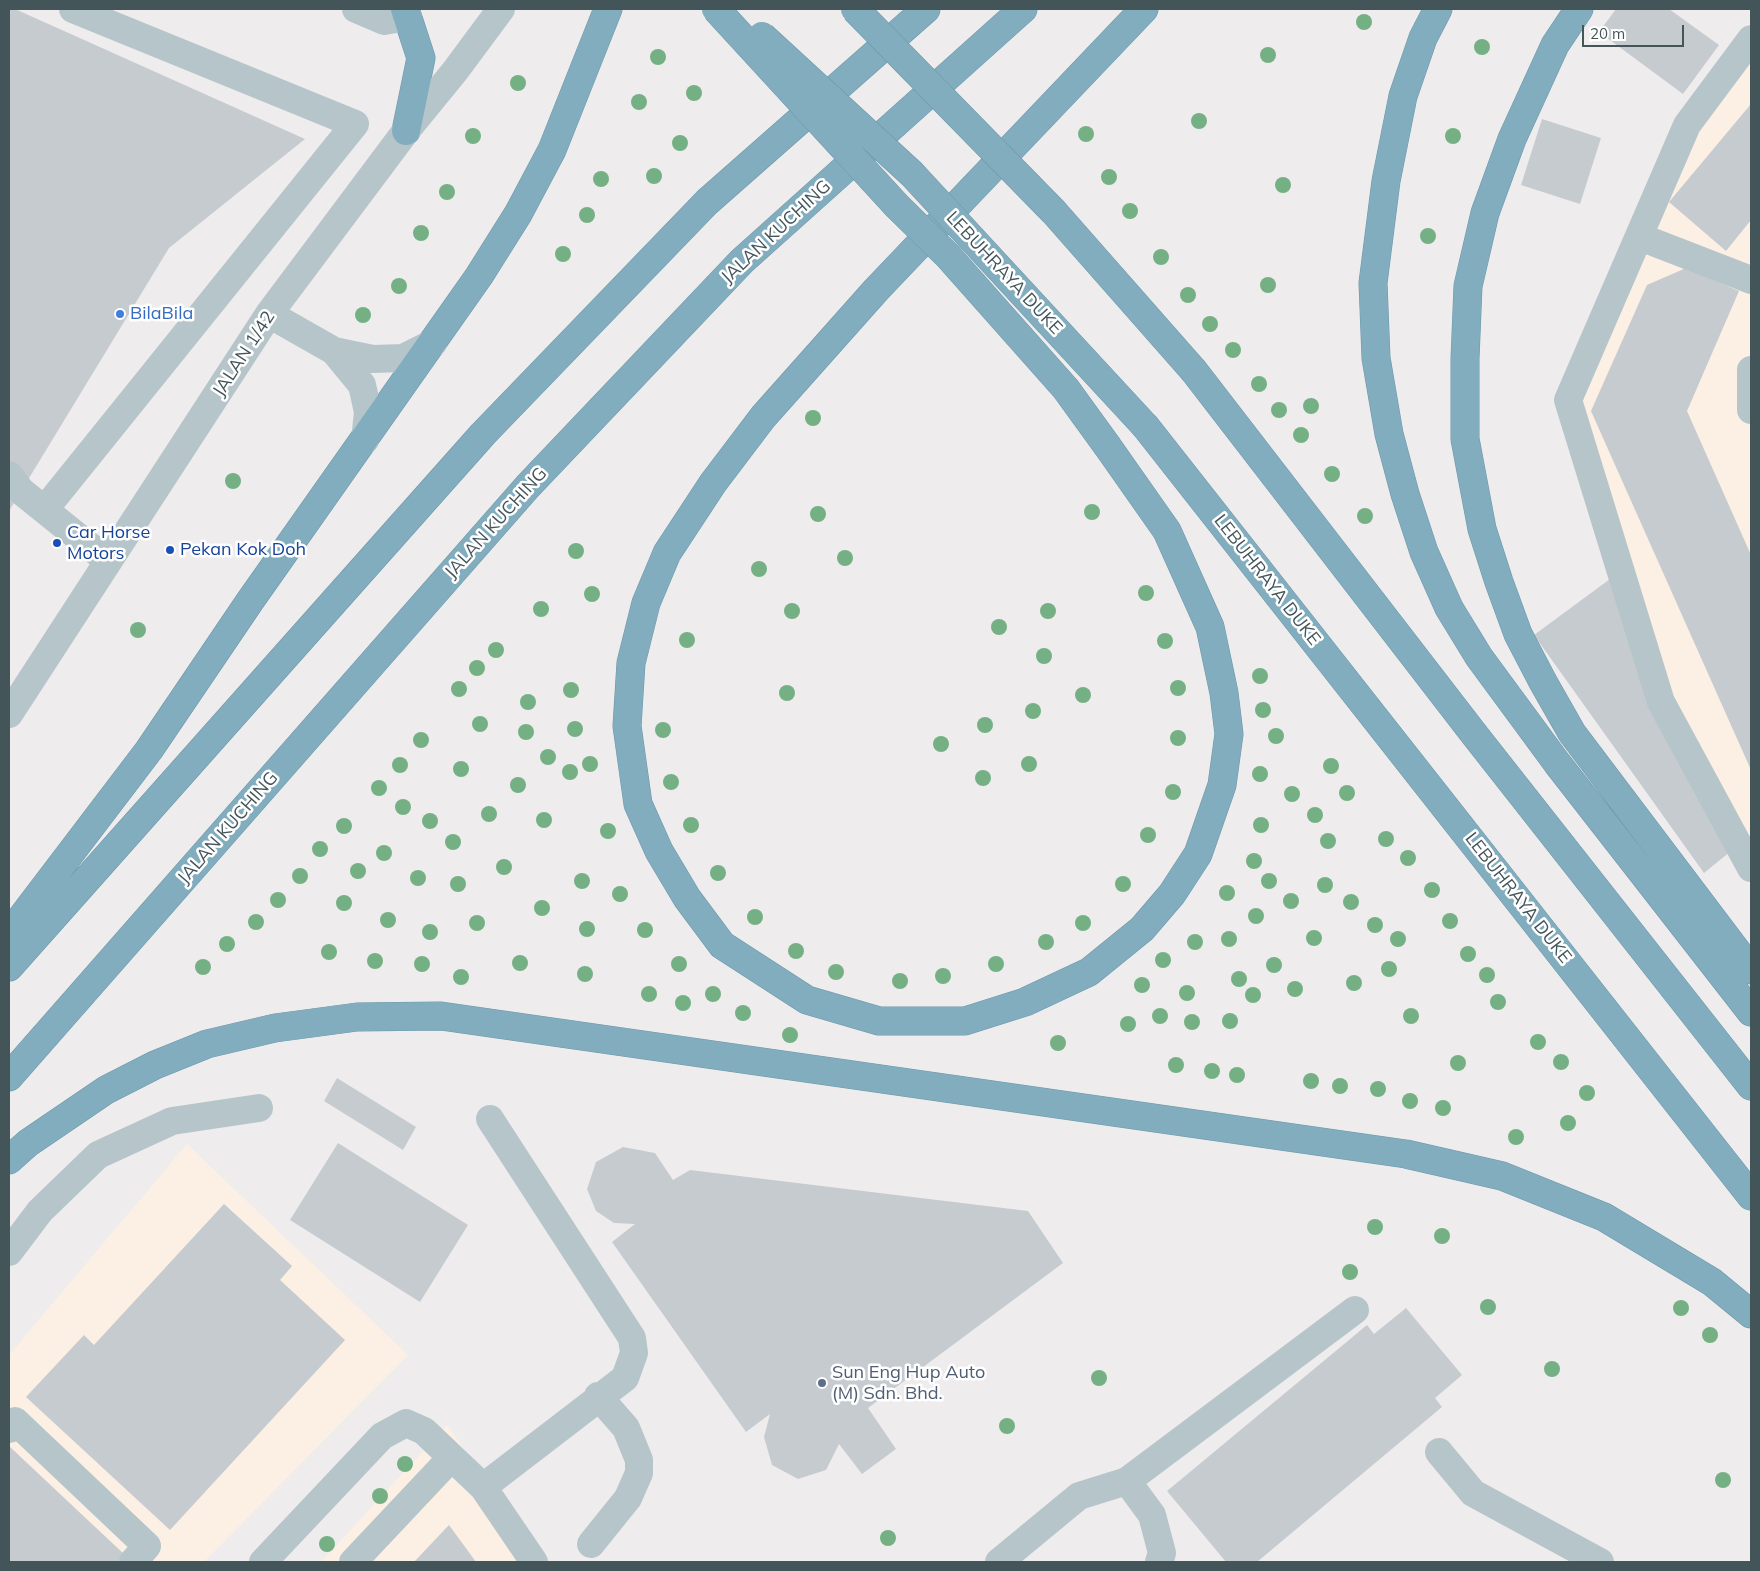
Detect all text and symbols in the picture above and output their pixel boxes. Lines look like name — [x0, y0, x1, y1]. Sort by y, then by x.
scale bar — [1585, 15, 1688, 47]
text: 20 m — [1590, 24, 1625, 43]
street label: JALAN KUCHING — [717, 176, 835, 288]
street label: LEBUHRAYA DUKE — [941, 207, 1067, 339]
place label: BilaBila — [130, 303, 193, 325]
street label: JALAN 1/42 — [208, 307, 280, 401]
marker: BilaBila — [114, 308, 126, 320]
street label: JALAN KUCHING — [441, 463, 551, 583]
street label: LEBUHRAYA DUKE — [1209, 510, 1325, 650]
place label: Car Horse Motors — [67, 522, 150, 564]
marker: Car Horse Motors — [51, 537, 63, 549]
place label: Pekan Kok Doh — [180, 539, 306, 561]
marker: Pekan Kok Doh — [164, 544, 176, 556]
street label: JALAN KUCHING — [173, 767, 283, 889]
street label: LEBUHRAYA DUKE — [1460, 828, 1576, 968]
place label: Sun Eng Hup Auto (M) Sdn. Bhd. — [832, 1362, 985, 1405]
marker: Sun Eng Hup Auto (M) Sdn. Bhd. — [816, 1377, 828, 1389]

